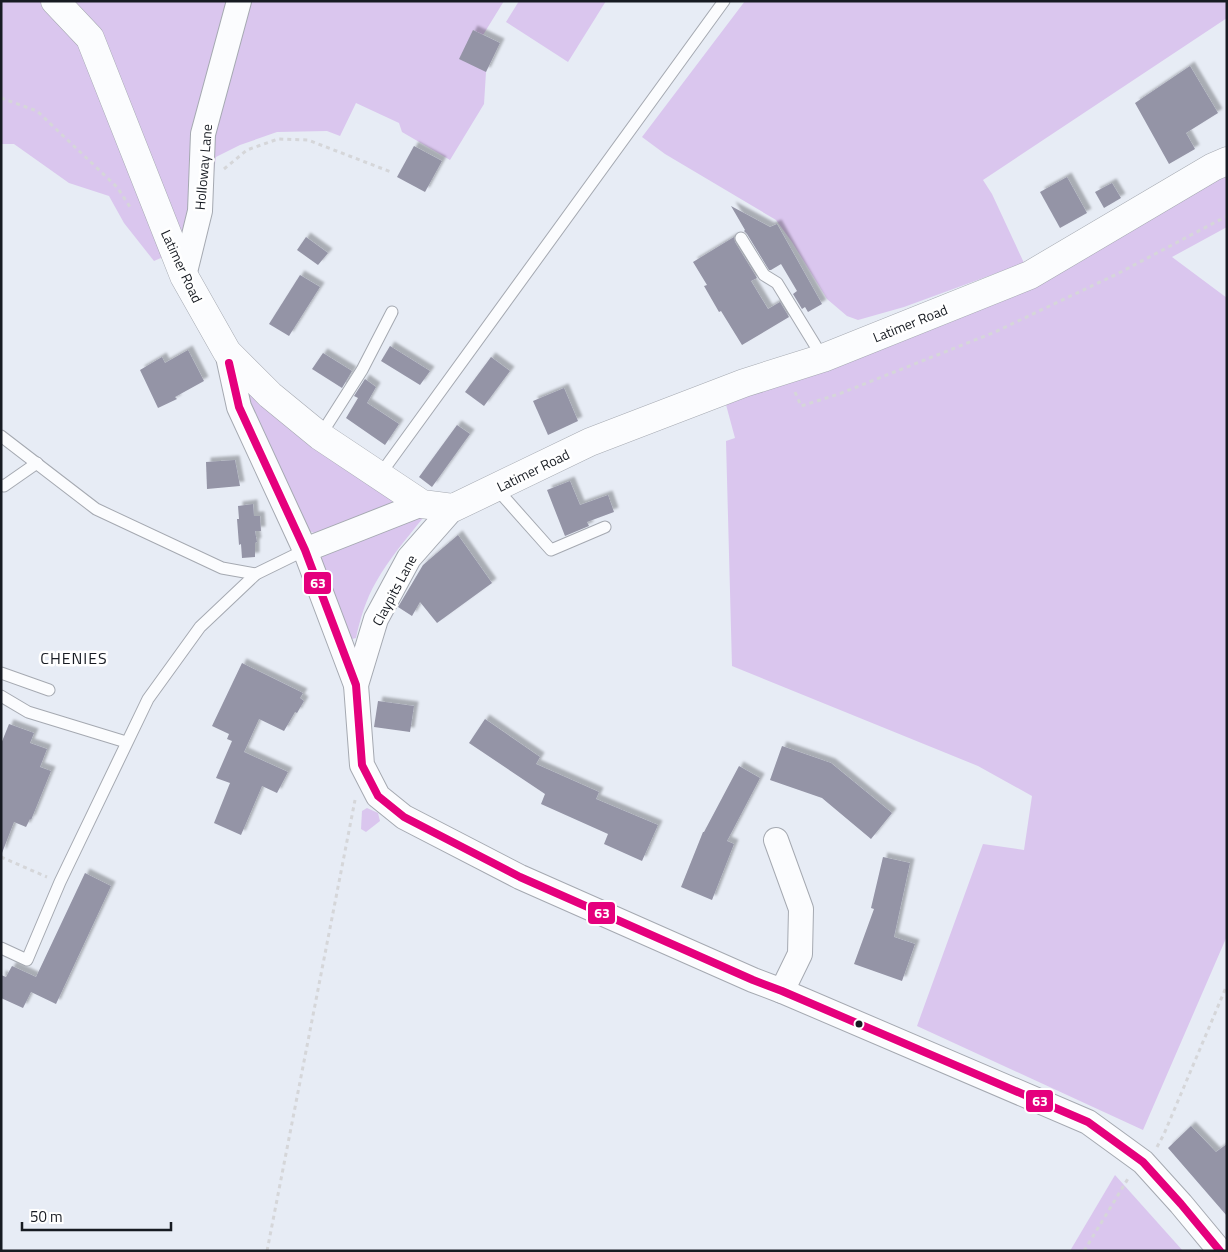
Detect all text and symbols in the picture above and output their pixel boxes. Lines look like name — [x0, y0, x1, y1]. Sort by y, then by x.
street label: Holloway Lane — [189, 123, 217, 211]
street label: Latimer Road — [156, 226, 208, 306]
street label: Latimer Road — [870, 299, 950, 347]
street label: Latimer Road — [493, 443, 573, 497]
street label: Claypits Lane — [366, 551, 422, 629]
line badge: 63 — [303, 571, 332, 595]
text: 63 — [310, 572, 326, 593]
district label: CHENIES — [40, 646, 108, 670]
line badge: 63 — [587, 901, 616, 925]
text: 63 — [594, 902, 610, 923]
unlabelled marker — [854, 1019, 864, 1029]
line badge: 63 — [1025, 1089, 1054, 1113]
text: 63 — [1032, 1090, 1048, 1111]
scale bar — [22, 1200, 171, 1232]
text: 50 m — [30, 1205, 63, 1228]

